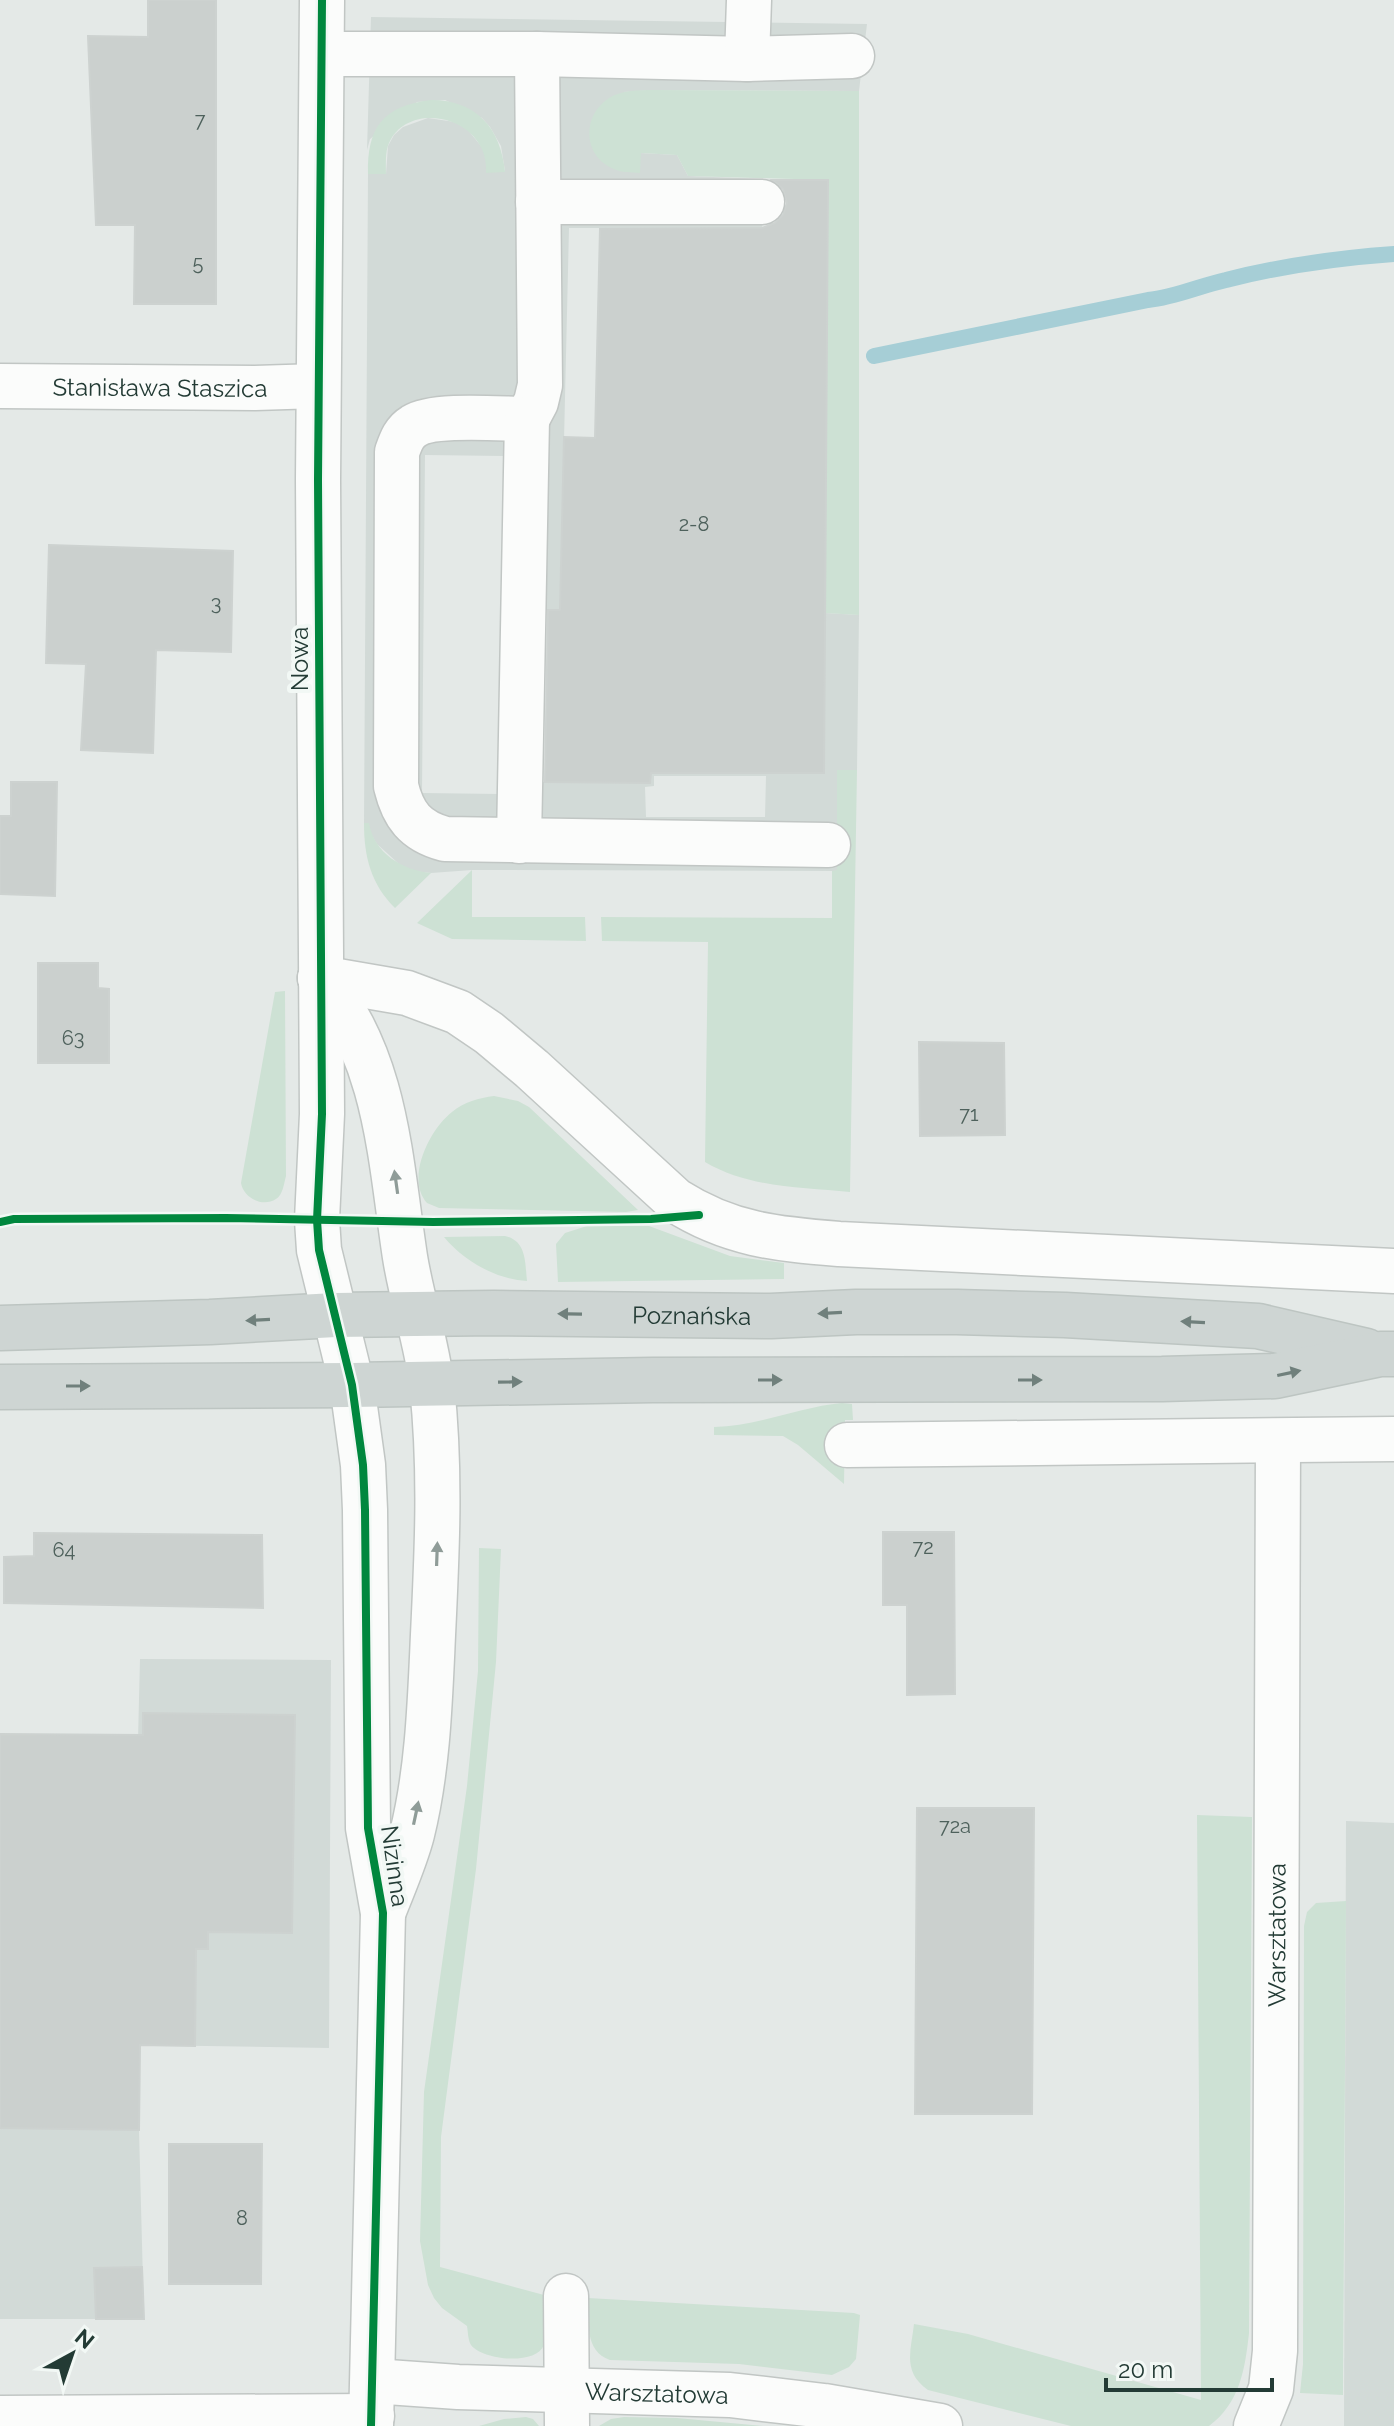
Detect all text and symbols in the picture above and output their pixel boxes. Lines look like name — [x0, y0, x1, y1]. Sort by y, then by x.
house number: 7 — [195, 108, 206, 132]
house number: 5 — [193, 251, 204, 275]
street label: Stanisława Staszica — [52, 372, 268, 403]
house number: 2-8 — [679, 512, 709, 536]
house number: 3 — [211, 591, 221, 615]
street label: Nowa — [285, 627, 314, 691]
house number: 63 — [62, 1026, 84, 1050]
house number: 71 — [959, 1102, 979, 1126]
one-way arrow — [389, 1169, 402, 1194]
street label: Poznańska — [632, 1300, 751, 1330]
one-way arrow — [817, 1307, 842, 1320]
one-way arrow — [557, 1308, 582, 1321]
one-way arrow — [245, 1314, 270, 1327]
one-way arrow — [1180, 1315, 1205, 1328]
one-way arrow — [1277, 1366, 1302, 1379]
one-way arrow — [758, 1374, 783, 1386]
one-way arrow — [1018, 1374, 1043, 1386]
one-way arrow — [498, 1376, 523, 1388]
one-way arrow — [66, 1380, 91, 1392]
house number: 72 — [912, 1535, 934, 1559]
house number: 64 — [53, 1538, 76, 1562]
one-way arrow — [431, 1541, 444, 1566]
one-way arrow — [410, 1800, 423, 1825]
house number: 72a — [939, 1814, 971, 1838]
street label: Nizinna — [375, 1823, 415, 1909]
street label: Warsztatowa — [1262, 1863, 1291, 2007]
house number: 8 — [236, 2206, 248, 2230]
north arrow — [32, 2314, 112, 2394]
text: N — [70, 2323, 100, 2354]
scale bar — [1106, 2342, 1272, 2392]
text: 20 m — [1118, 2355, 1173, 2384]
street label: Warsztatowa — [584, 2376, 729, 2409]

